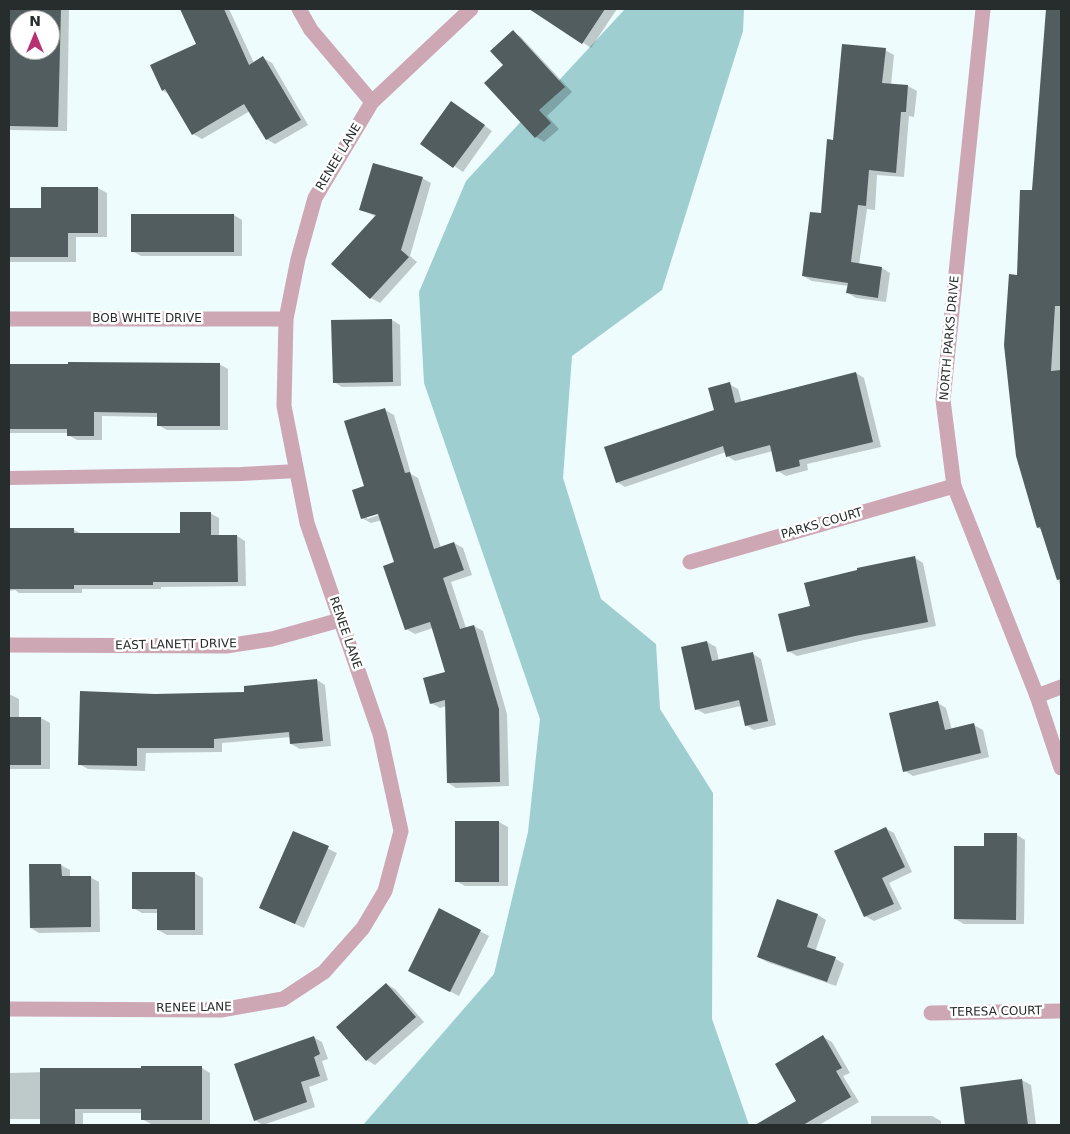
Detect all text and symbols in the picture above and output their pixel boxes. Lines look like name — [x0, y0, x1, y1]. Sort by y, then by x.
north arrow — [10, 10, 60, 60]
text: N — [29, 13, 41, 29]
street label: RENEE LANE — [313, 121, 365, 193]
street label: NORTH PARKS DRIVE — [937, 275, 963, 401]
street label: BOB WHITE DRIVE — [92, 312, 202, 326]
street label: PARKS COURT — [780, 506, 864, 542]
street label: RENEE LANE — [326, 595, 364, 671]
street label: EAST LANETT DRIVE — [115, 637, 237, 653]
street label: RENEE LANE — [156, 1000, 232, 1016]
street label: TERESA COURT — [950, 1004, 1042, 1020]

